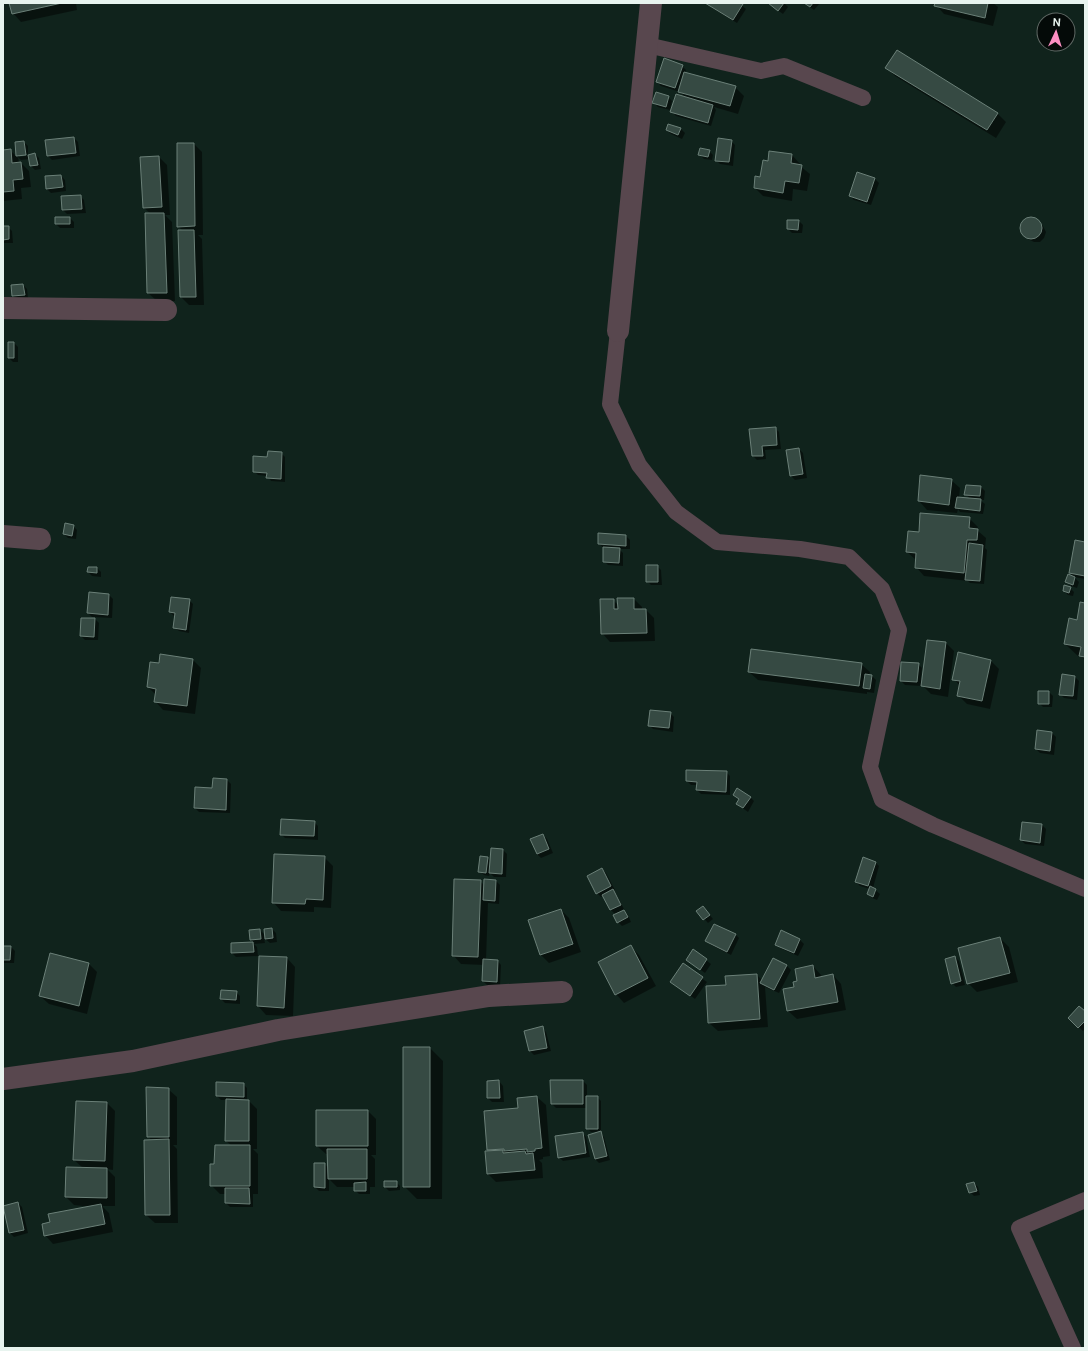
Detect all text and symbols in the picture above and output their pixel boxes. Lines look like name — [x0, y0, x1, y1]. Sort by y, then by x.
north arrow — [1036, 12, 1076, 52]
text: N — [1052, 15, 1061, 29]

